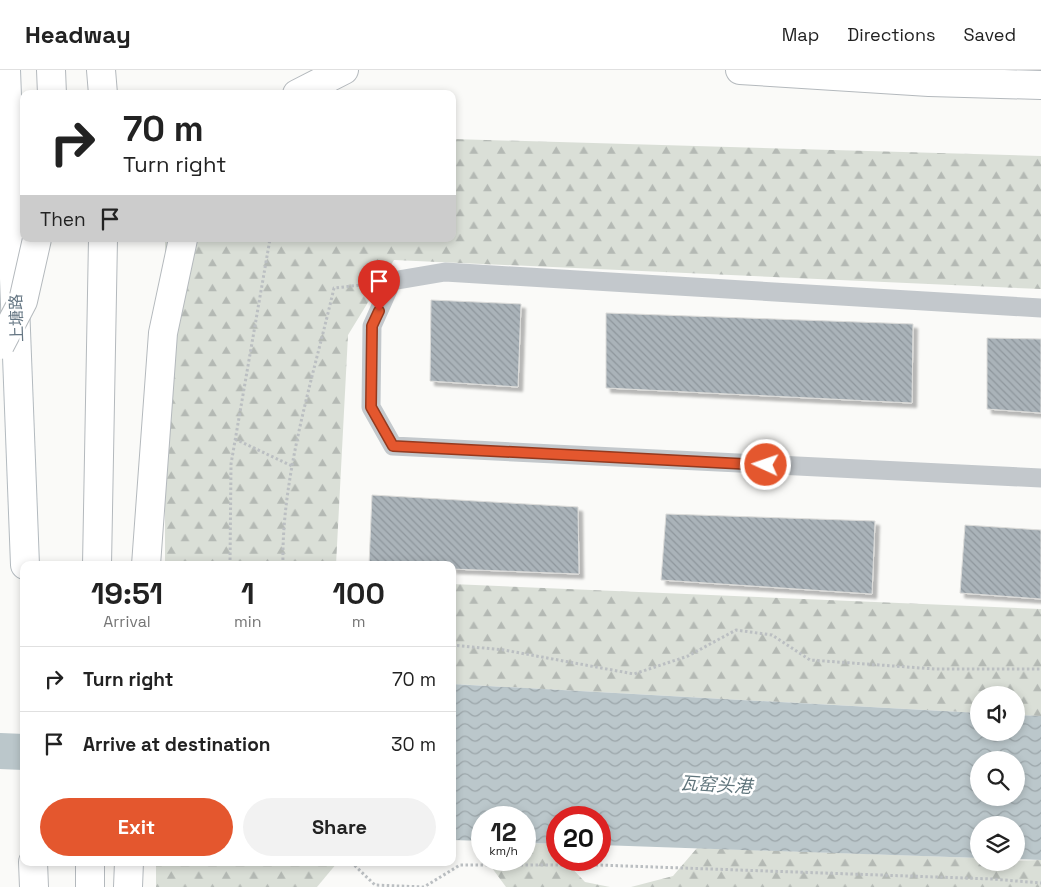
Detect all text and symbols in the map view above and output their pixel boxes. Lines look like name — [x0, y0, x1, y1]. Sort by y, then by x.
text: Headway — [25, 19, 131, 50]
text: Map — [782, 23, 819, 46]
text: Directions — [847, 23, 936, 46]
text: Saved — [964, 23, 1016, 46]
text: 70 m — [123, 107, 204, 151]
icon: right — [40, 110, 105, 175]
text: Turn right — [123, 150, 226, 178]
icon: arrive — [96, 205, 124, 233]
text: Then — [40, 207, 86, 232]
pin — [358, 260, 400, 311]
icon: arrive — [365, 267, 393, 295]
street label: 上塘路 — [5, 294, 28, 342]
position arrow — [739, 438, 791, 490]
text: 19:51 — [91, 574, 163, 613]
text: 1 — [241, 574, 255, 613]
text: 100 — [333, 574, 385, 613]
text: Arrival — [103, 611, 151, 632]
text: min — [234, 611, 262, 632]
text: m — [352, 611, 366, 632]
icon: right — [40, 665, 68, 693]
text: Turn right — [83, 667, 173, 692]
text: 70 m — [392, 667, 436, 692]
map controls — [970, 686, 1025, 871]
button: sound — [970, 686, 1025, 741]
icon: arrive — [40, 730, 68, 758]
text: Arrive at destination — [83, 732, 271, 757]
text: 30 m — [391, 732, 436, 757]
button: search — [970, 751, 1025, 806]
water label: 瓦窑头港 — [679, 771, 756, 798]
button: Exit — [40, 798, 233, 856]
button: Share — [243, 798, 436, 856]
speed limit sign: 20 — [546, 806, 611, 871]
text: 12 — [490, 816, 517, 848]
button: layers — [970, 816, 1025, 871]
text: km/h — [489, 843, 518, 859]

